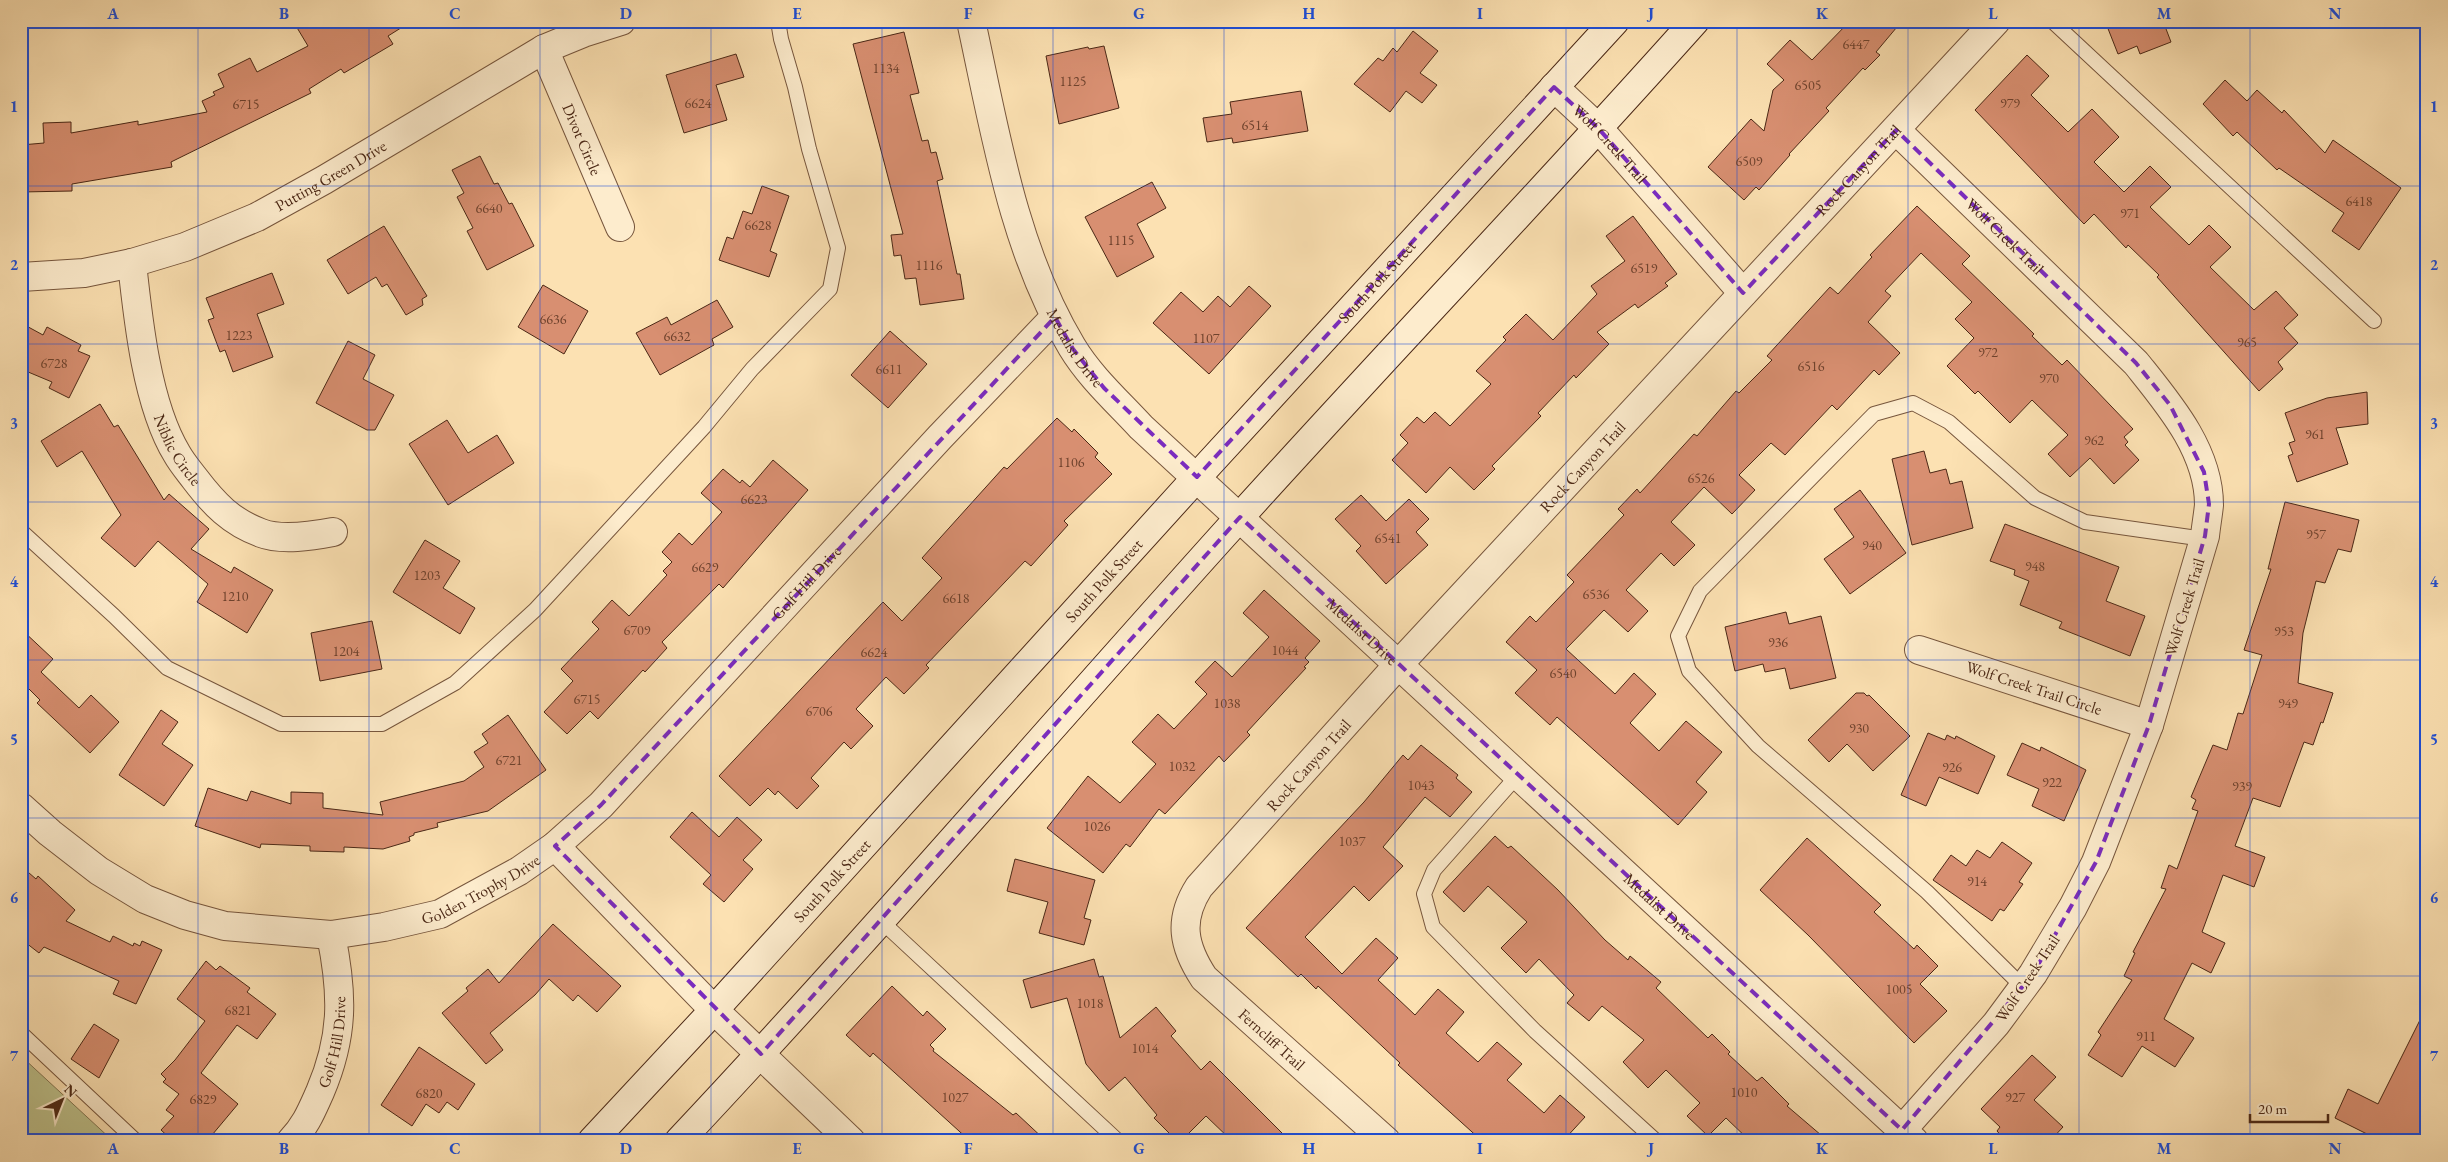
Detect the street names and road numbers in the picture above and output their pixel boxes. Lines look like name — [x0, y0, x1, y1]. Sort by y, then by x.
street label: Divot Circle — [557, 100, 607, 178]
street label: Wolf Creek Trail — [1568, 100, 1652, 188]
street label: Rock Canyon Trail — [1811, 120, 1906, 220]
street label: Putting Green Drive — [271, 135, 390, 216]
street label: Wolf Creek Trail — [1961, 193, 2048, 279]
street label: South Polk Street — [1333, 235, 1420, 328]
street label: Medalist Drive — [1042, 305, 1108, 392]
street label: Niblic Circle — [149, 411, 206, 490]
street label: Rock Canyon Trail — [1535, 417, 1630, 517]
street label: South Polk Street — [1061, 534, 1147, 627]
street label: Golf Hill Drive — [767, 541, 846, 624]
street label: Wolf Creek Trail — [2160, 556, 2209, 659]
street label: Medalist Drive — [1322, 593, 1402, 670]
street label: Wolf Creek Trail Circle — [1963, 656, 2105, 720]
street label: Rock Canyon Trail — [1262, 715, 1356, 816]
street label: South Polk Street — [789, 834, 875, 927]
street label: Golden Trophy Drive — [420, 850, 544, 929]
street label: Medalist Drive — [1619, 868, 1700, 945]
street label: Wolf Creek Trail — [1990, 930, 2065, 1026]
street label: Golf Hill Drive — [313, 996, 350, 1091]
street label: Ferncliff Trail — [1234, 1004, 1310, 1075]

